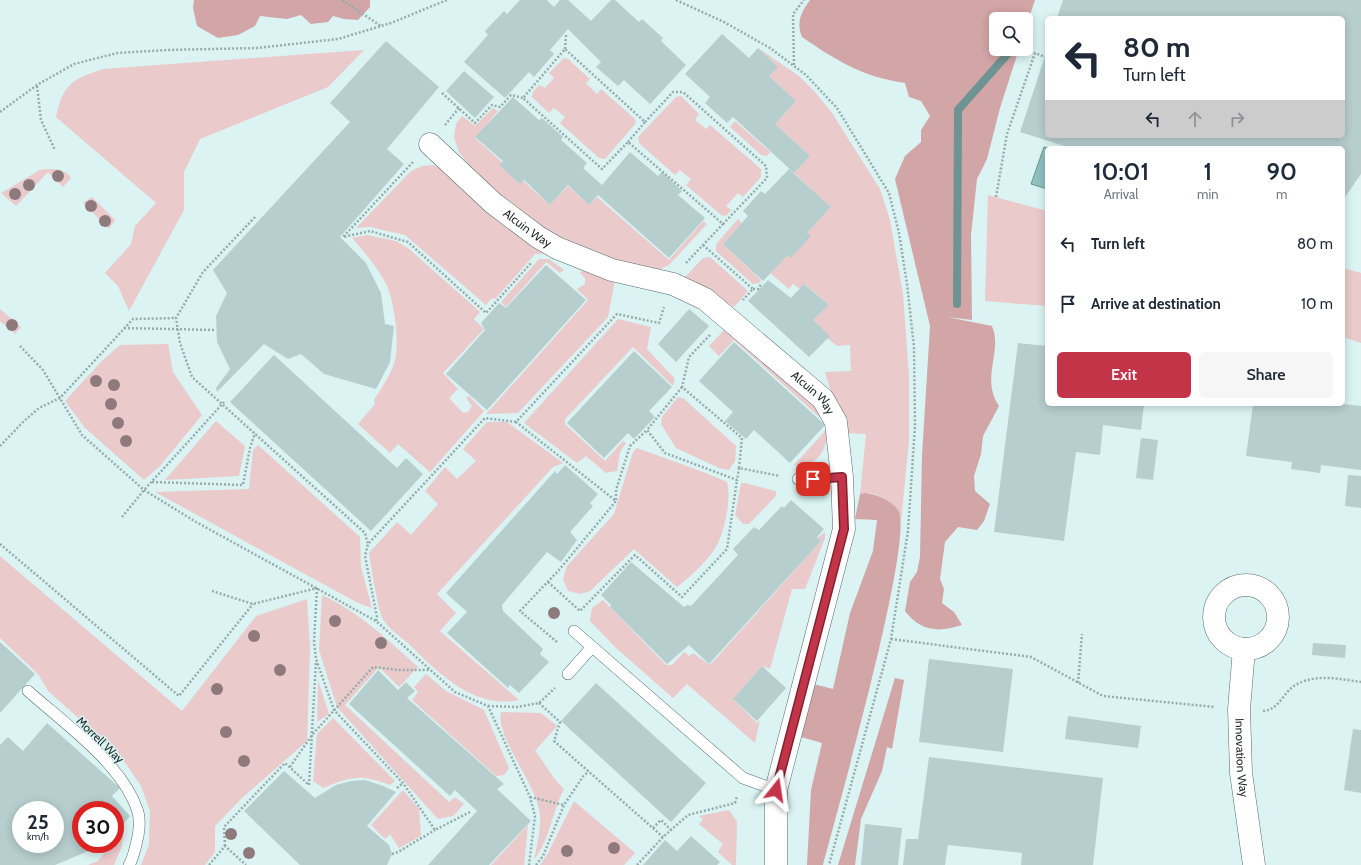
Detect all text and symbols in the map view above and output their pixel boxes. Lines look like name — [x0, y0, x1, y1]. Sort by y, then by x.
map controls — [989, 12, 1033, 56]
button: search — [989, 12, 1033, 56]
text: 80 m — [1123, 30, 1190, 64]
icon: left — [1057, 32, 1109, 84]
text: Turn left — [1123, 64, 1186, 86]
icon: left — [1142, 108, 1164, 130]
icon: ahead — [1184, 108, 1206, 130]
icon: right — [1226, 108, 1248, 130]
text: 10:01 — [1093, 157, 1149, 186]
text: 1 — [1203, 157, 1212, 186]
text: 90 — [1267, 157, 1297, 186]
text: Arrival — [1104, 186, 1138, 202]
text: min — [1197, 186, 1218, 202]
text: m — [1276, 186, 1287, 202]
street label: Alcuin Way — [500, 205, 554, 250]
icon: left — [1057, 233, 1079, 255]
text: Turn left — [1091, 235, 1145, 253]
text: 80 m — [1297, 235, 1333, 253]
icon: arrive — [1057, 293, 1079, 315]
text: Arrive at destination — [1091, 295, 1221, 313]
text: 10 m — [1301, 295, 1333, 313]
button: Exit — [1057, 352, 1191, 398]
button: Share — [1199, 352, 1333, 398]
street label: Alcuin Way — [788, 367, 838, 417]
pin — [796, 462, 830, 496]
icon: arrive — [802, 468, 824, 490]
street label: Morrell Way — [73, 713, 127, 766]
street label: Innovation Way — [1232, 718, 1252, 798]
position arrow — [755, 769, 797, 811]
speed limit sign: 30 — [72, 801, 124, 853]
text: 25 — [27, 810, 49, 834]
text: km/h — [27, 830, 49, 843]

